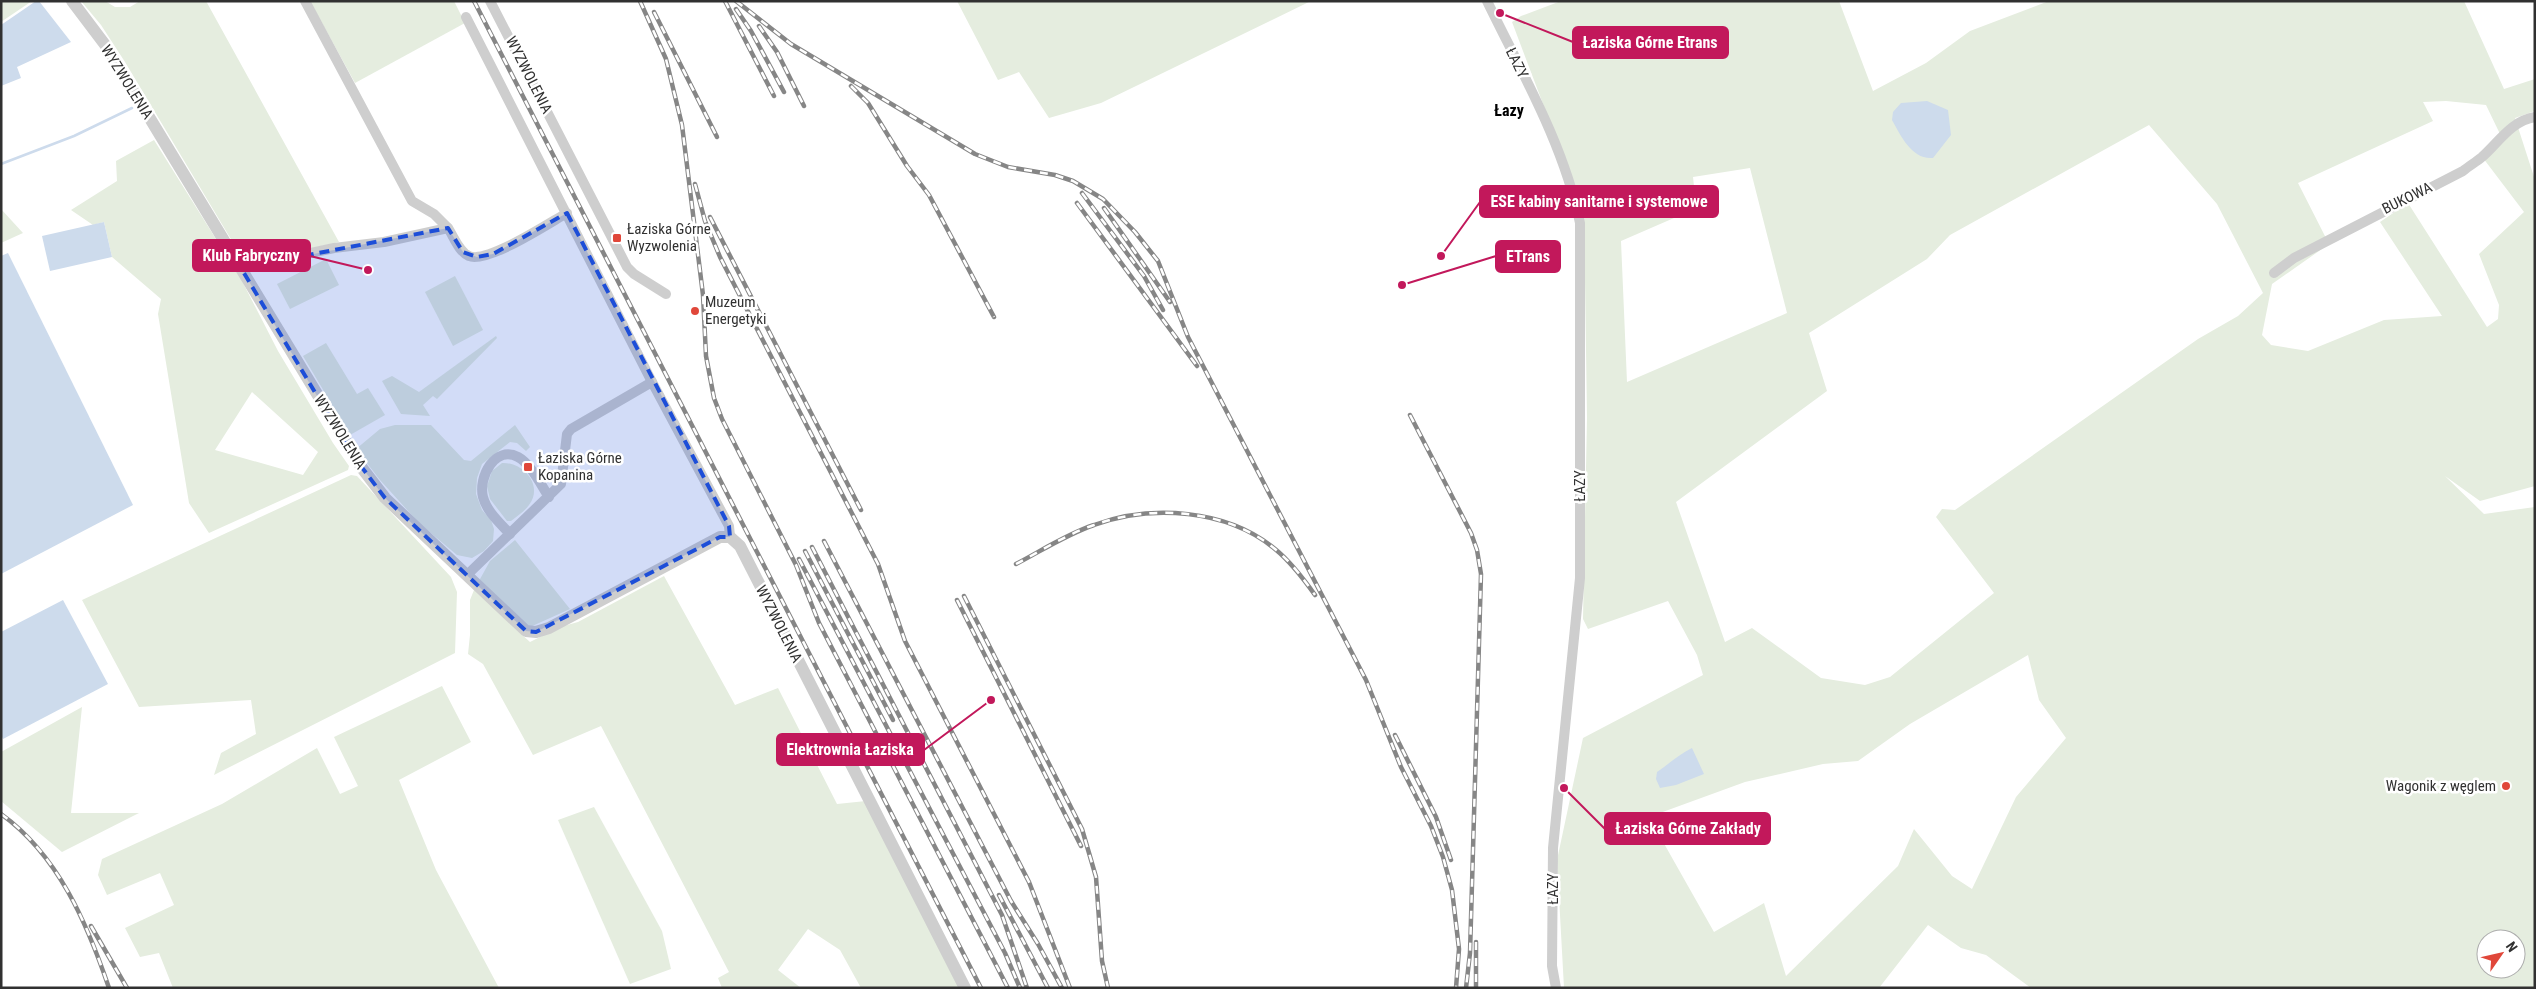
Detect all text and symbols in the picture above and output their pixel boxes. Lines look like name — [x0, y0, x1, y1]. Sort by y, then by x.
callout: Łaziska Górne Etrans — [1573, 27, 1728, 58]
street label: WYZWOLENIA — [502, 33, 556, 117]
text: Łaziska Górne Etrans — [1582, 33, 1718, 52]
street label: WYZWOLENIA — [97, 42, 157, 123]
street label: ŁAZY — [1502, 45, 1532, 81]
district label: Łazy — [1494, 101, 1524, 120]
street label: BUKOWA — [2379, 178, 2435, 218]
callout: ESE kabiny sanitarne i systemowe — [1480, 186, 1718, 217]
text: ESE kabiny sanitarne i systemowe — [1490, 192, 1708, 211]
place label: Łaziska Górne Wyzwolenia — [627, 220, 711, 255]
marker: Łaziska Górne Wyzwolenia — [611, 232, 623, 244]
callout: Klub Fabryczny — [193, 240, 310, 271]
callout: ETrans — [1496, 241, 1560, 272]
text: Klub Fabryczny — [202, 246, 300, 265]
text: ETrans — [1506, 247, 1550, 266]
place label: Muzeum Energetyki — [705, 293, 767, 328]
marker: Muzeum Energetyki — [689, 305, 701, 317]
street label: WYZWOLENIA — [310, 392, 370, 473]
place label: Łaziska Górne Kopanina — [538, 449, 622, 484]
marker: Łaziska Górne Kopanina — [522, 461, 534, 473]
street label: ŁAZY — [1571, 470, 1589, 502]
street label: WYZWOLENIA — [752, 582, 806, 666]
callout: Elektrownia Łaziska — [777, 734, 924, 765]
text: Elektrownia Łaziska — [786, 740, 914, 759]
place label: Wagonik z węglem — [2386, 777, 2496, 795]
marker: Wagonik z węglem — [2500, 780, 2512, 792]
callout: Łaziska Górne Zakłady — [1605, 813, 1770, 844]
text: Łaziska Górne Zakłady — [1615, 819, 1761, 838]
street label: ŁAZY — [1544, 873, 1562, 905]
north arrow — [2476, 929, 2526, 979]
text: N — [2503, 939, 2521, 955]

